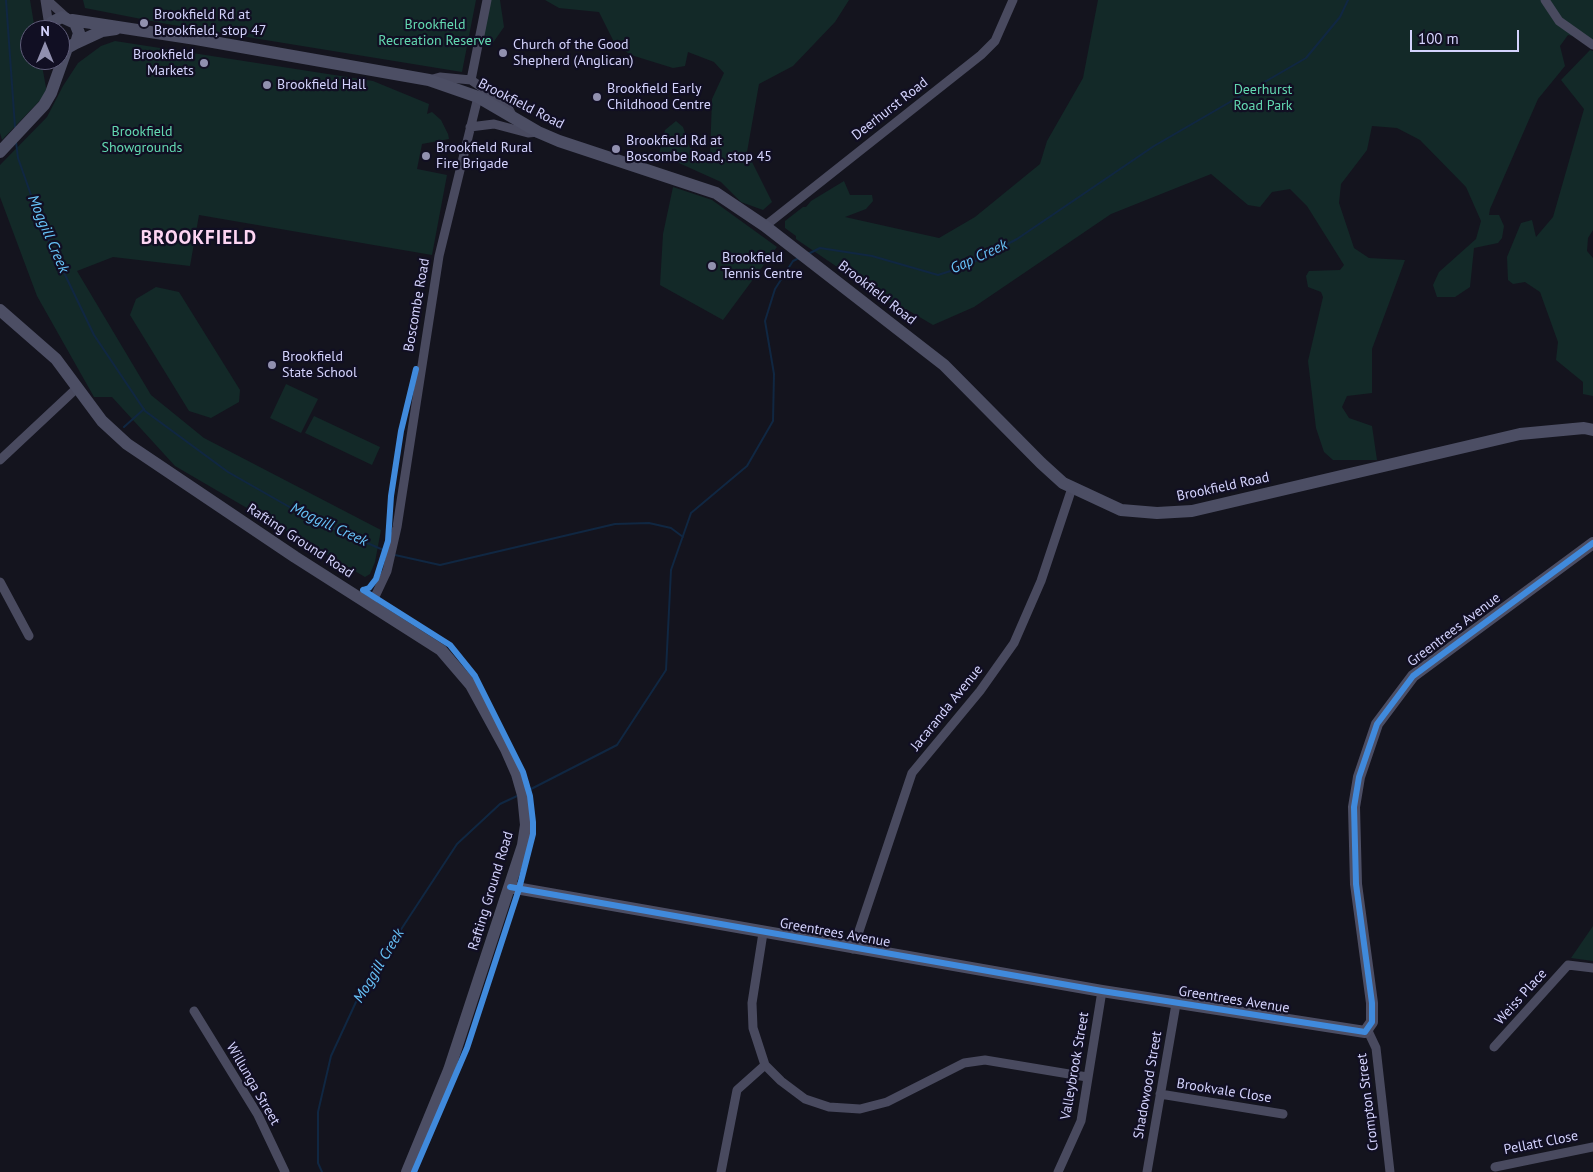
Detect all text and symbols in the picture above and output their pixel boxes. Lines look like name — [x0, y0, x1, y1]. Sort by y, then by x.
place label: Brookfield Rd at Brookfield, stop 47 — [154, 7, 266, 40]
marker: Brookfield Rd at Brookfield, stop 47 — [138, 17, 150, 29]
park label: Brookfield Recreation Reserve — [378, 17, 492, 49]
north arrow — [20, 20, 70, 70]
scale bar — [1413, 20, 1522, 52]
text: N — [40, 22, 50, 40]
text: 100 m — [1418, 29, 1459, 48]
place label: Church of the Good Shepherd (Anglican) — [513, 37, 634, 70]
place label: Brookfield Markets — [133, 47, 194, 80]
marker: Church of the Good Shepherd (Anglican) — [497, 47, 509, 59]
marker: Brookfield Markets — [198, 57, 210, 69]
street label: Deerhurst Road — [849, 74, 931, 144]
street label: Brookfield Road — [475, 75, 567, 133]
place label: Brookfield Hall — [277, 77, 366, 93]
marker: Brookfield Hall — [261, 79, 273, 91]
place label: Brookfield Early Childhood Centre — [607, 81, 711, 114]
park label: Deerhurst Road Park — [1233, 82, 1293, 114]
marker: Brookfield Early Childhood Centre — [591, 91, 603, 103]
park label: Brookfield Showgrounds — [102, 124, 182, 156]
place label: Brookfield Rd at Boscombe Road, stop 45 — [626, 133, 772, 166]
place label: Brookfield Rural Fire Brigade — [436, 140, 532, 172]
marker: Brookfield Rd at Boscombe Road, stop 45 — [610, 143, 622, 155]
marker: Brookfield Rural Fire Brigade — [420, 150, 432, 162]
water label: Moggill Creek — [23, 192, 73, 276]
district label: BROOKFIELD — [140, 228, 258, 250]
water label: Gap Creek — [948, 236, 1010, 278]
place label: Brookfield Tennis Centre — [722, 250, 803, 282]
street label: Boscombe Road — [401, 257, 433, 353]
street label: Brookfield Road — [835, 257, 919, 329]
marker: Brookfield Tennis Centre — [706, 260, 718, 272]
place label: Brookfield State School — [282, 349, 357, 382]
marker: Brookfield State School — [266, 359, 278, 371]
street label: Brookfield Road — [1175, 469, 1271, 505]
water label: Moggill Creek — [288, 499, 370, 551]
street label: Rafting Ground Road — [244, 500, 356, 582]
street label: Greentrees Avenue — [1404, 590, 1504, 670]
street label: Jacaranda Avenue — [907, 662, 987, 754]
street label: Rafting Ground Road — [465, 829, 517, 953]
street label: Greentrees Avenue — [778, 915, 892, 951]
water label: Moggill Creek — [350, 926, 408, 1006]
street label: Weiss Place — [1492, 966, 1550, 1028]
street label: Greentrees Avenue — [1177, 983, 1291, 1017]
street label: Valleybrook Street — [1057, 1011, 1093, 1121]
street label: Shadowood Street — [1130, 1030, 1166, 1140]
street label: Willunga Street — [223, 1040, 283, 1128]
street label: Crompton Street — [1354, 1052, 1382, 1152]
street label: Brookvale Close — [1175, 1075, 1273, 1107]
street label: Pellatt Close — [1502, 1128, 1580, 1158]

